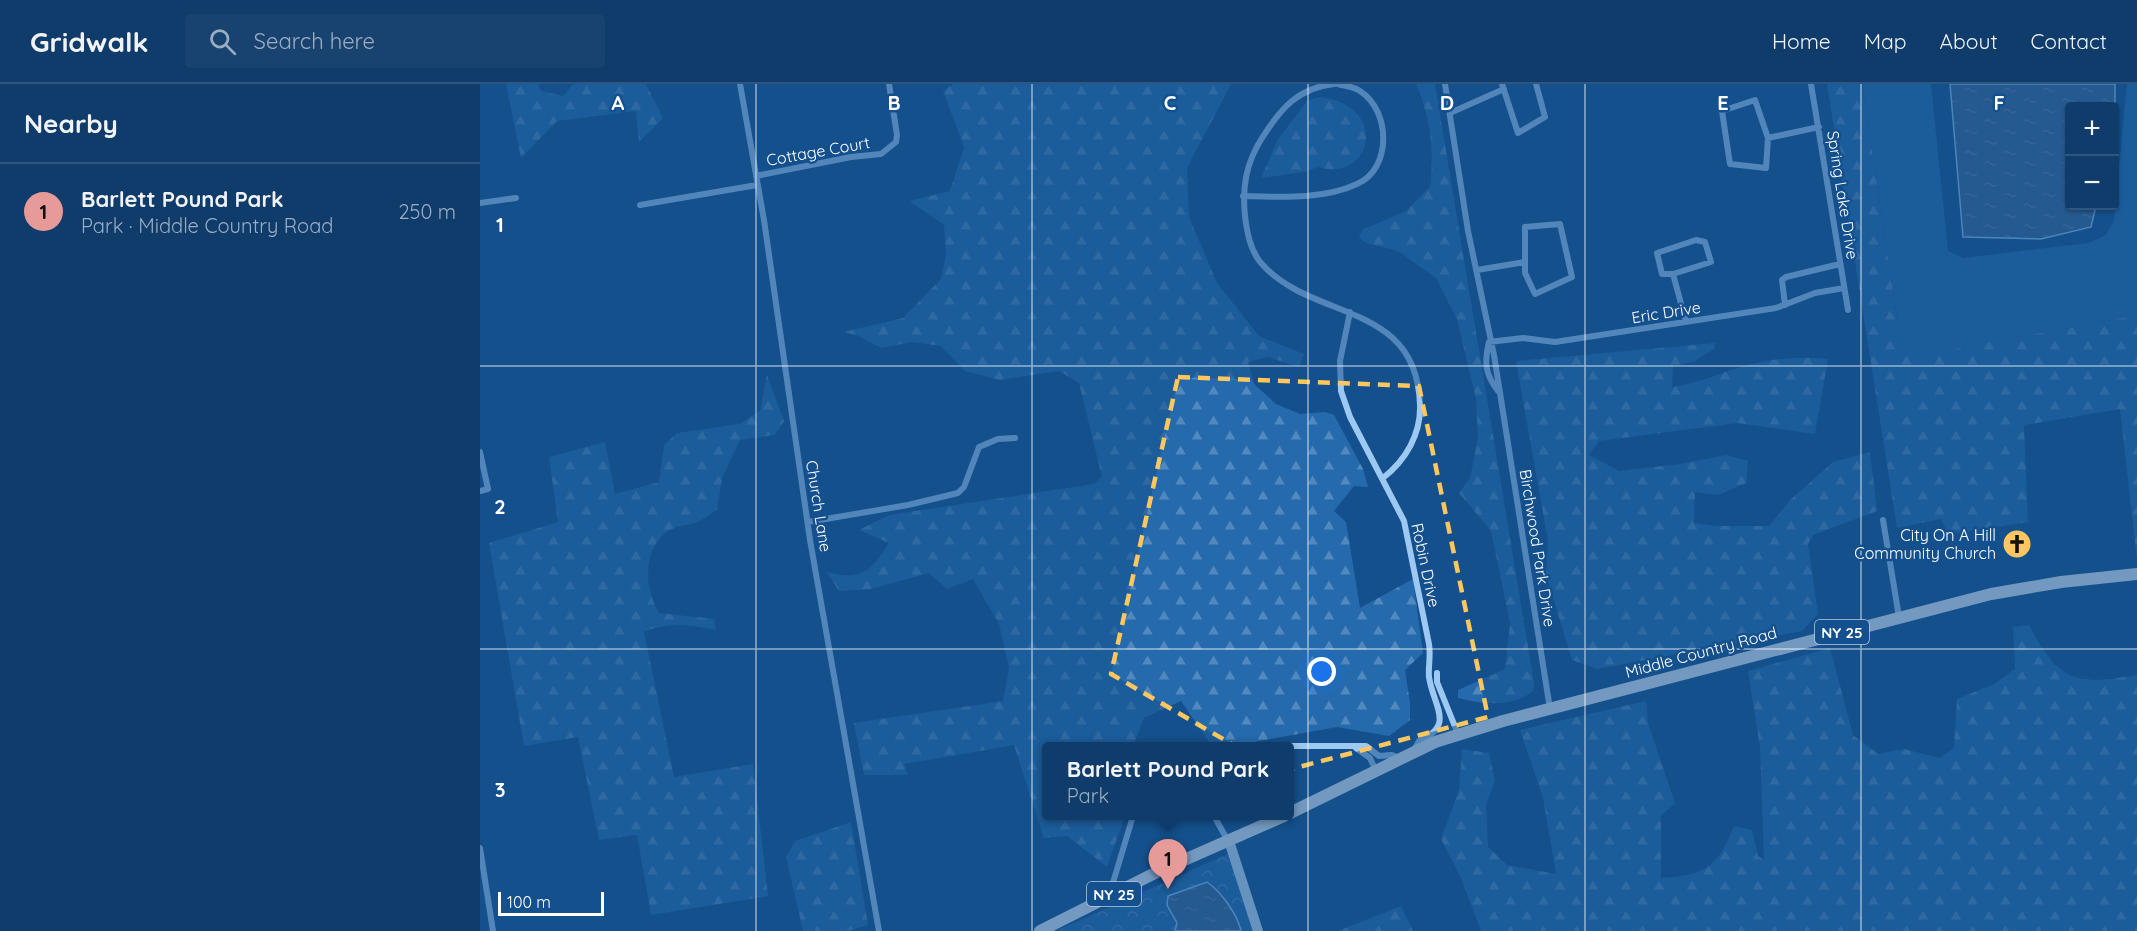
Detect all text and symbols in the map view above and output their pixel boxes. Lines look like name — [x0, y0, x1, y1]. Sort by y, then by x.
search box — [185, 14, 605, 68]
text: Gridwalk — [30, 24, 149, 59]
icon: search — [206, 25, 239, 58]
text: Search here — [254, 27, 375, 55]
text: Home — [1772, 28, 1831, 54]
text: Map — [1864, 28, 1907, 54]
text: About — [1940, 28, 1998, 54]
text: Contact — [2031, 28, 2107, 54]
text: A — [612, 90, 625, 115]
text: B — [887, 90, 901, 115]
text: C — [1164, 90, 1177, 115]
text: D — [1440, 90, 1454, 115]
text: E — [1717, 90, 1729, 115]
text: F — [1993, 90, 2005, 115]
map controls — [2065, 102, 2119, 210]
button: + — [2065, 102, 2119, 156]
text: Nearby — [24, 107, 118, 140]
street label: Spring Lake Drive — [1823, 129, 1863, 261]
street label: Cottage Court — [765, 132, 871, 170]
button: − — [2065, 156, 2119, 210]
text: Barlett Pound Park — [81, 185, 283, 213]
text: 1 — [40, 199, 47, 224]
text: 250 m — [398, 199, 456, 224]
text: 1 — [496, 212, 504, 237]
text: Park · Middle Country Road — [81, 213, 333, 238]
street label: Eric Drive — [1630, 297, 1702, 327]
street label: Church Lane — [802, 459, 836, 553]
street label: Birchwood Park Drive — [1516, 468, 1560, 628]
text: 2 — [494, 494, 506, 519]
street label: Robin Drive — [1407, 521, 1445, 609]
place label: City On A Hill Community Church — [1854, 525, 1996, 563]
church icon: City On A Hill Community Church — [2001, 528, 2033, 560]
road number: NY 25 — [1815, 620, 1869, 644]
street label: Middle Country Road — [1623, 622, 1779, 682]
your location — [1307, 657, 1336, 686]
popup — [1042, 742, 1294, 820]
text: Barlett Pound Park — [1067, 755, 1269, 783]
text: 3 — [495, 777, 505, 802]
text: Park — [1067, 783, 1109, 808]
pin: 1 — [1148, 840, 1188, 889]
road number: NY 25 — [1087, 882, 1141, 906]
scale bar — [498, 889, 604, 916]
text: 100 m — [507, 892, 551, 912]

